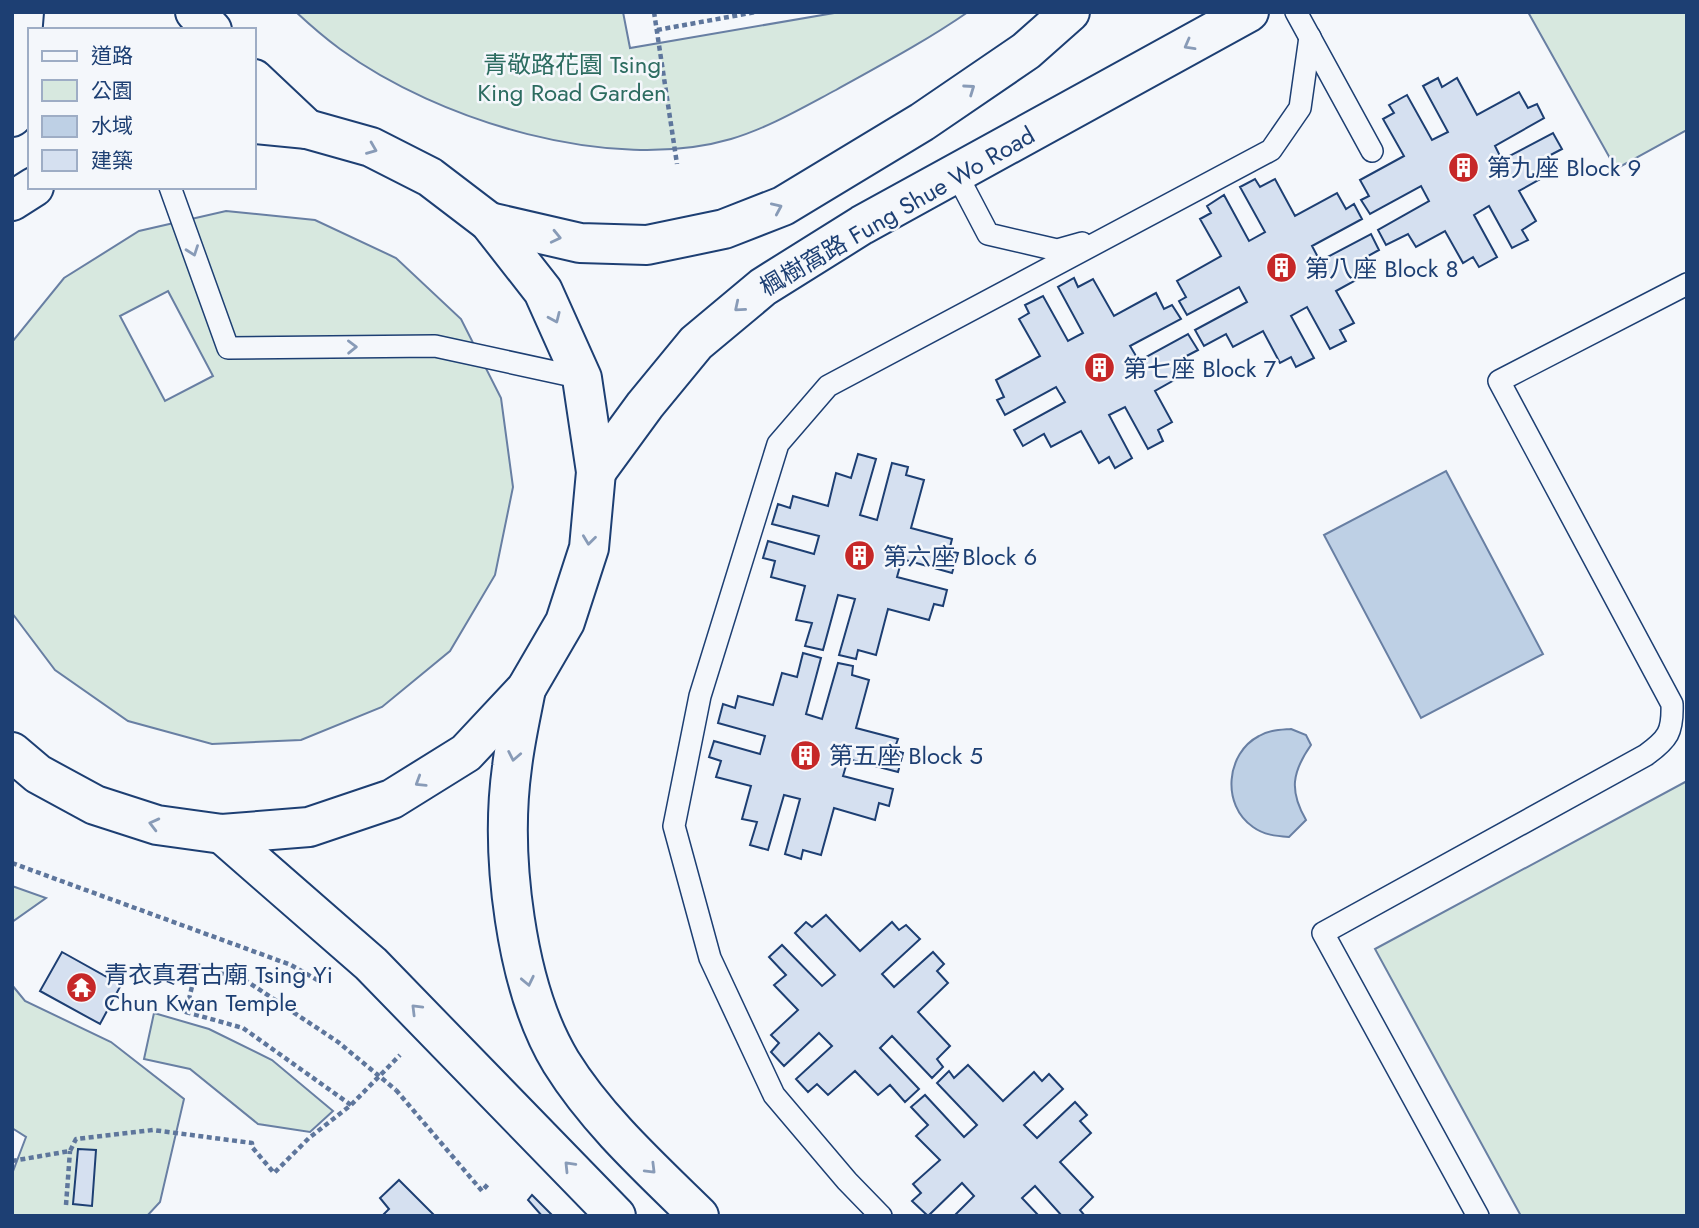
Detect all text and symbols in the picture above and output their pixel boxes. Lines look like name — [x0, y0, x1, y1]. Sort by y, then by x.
legend — [28, 28, 256, 189]
one-way arrow — [1184, 37, 1197, 50]
text: 道路 — [91, 41, 133, 71]
park label: 青敬路花園 Tsing King Road Garden — [477, 47, 667, 110]
text: 公園 — [91, 76, 133, 106]
one-way arrow — [962, 85, 975, 97]
text: 水域 — [91, 111, 133, 141]
street label: 楓樹窩路 Fung Shue Wo Road — [753, 118, 1041, 304]
one-way arrow — [365, 141, 377, 155]
text: 建築 — [91, 146, 133, 176]
building icon: 第九座 Block 9 — [1447, 150, 1481, 184]
place label: 第九座 Block 9 — [1487, 150, 1641, 185]
one-way arrow — [769, 202, 782, 216]
one-way arrow — [550, 229, 562, 244]
one-way arrow — [185, 245, 199, 257]
building icon: 第八座 Block 8 — [1265, 251, 1299, 285]
place label: 第八座 Block 8 — [1305, 251, 1459, 286]
one-way arrow — [734, 299, 747, 311]
one-way arrow — [547, 311, 561, 323]
one-way arrow — [348, 339, 358, 355]
building icon: 第七座 Block 7 — [1083, 351, 1117, 385]
place label: 第七座 Block 7 — [1123, 351, 1276, 386]
one-way arrow — [582, 534, 597, 546]
building icon: 第六座 Block 6 — [843, 539, 877, 573]
place label: 第六座 Block 6 — [883, 539, 1037, 574]
building icon: 第五座 Block 5 — [789, 738, 823, 772]
place label: 第五座 Block 5 — [829, 738, 983, 773]
one-way arrow — [507, 750, 522, 762]
one-way arrow — [415, 773, 428, 786]
one-way arrow — [148, 817, 160, 832]
place label: 青衣真君古廟 Tsing Yi Chun Kwan Temple — [104, 957, 333, 1020]
temple icon: 青衣真君古廟 Tsing Yi Chun Kwan Temple — [64, 971, 98, 1005]
one-way arrow — [520, 975, 534, 987]
one-way arrow — [411, 1004, 424, 1017]
one-way arrow — [643, 1160, 656, 1173]
one-way arrow — [564, 1162, 577, 1175]

